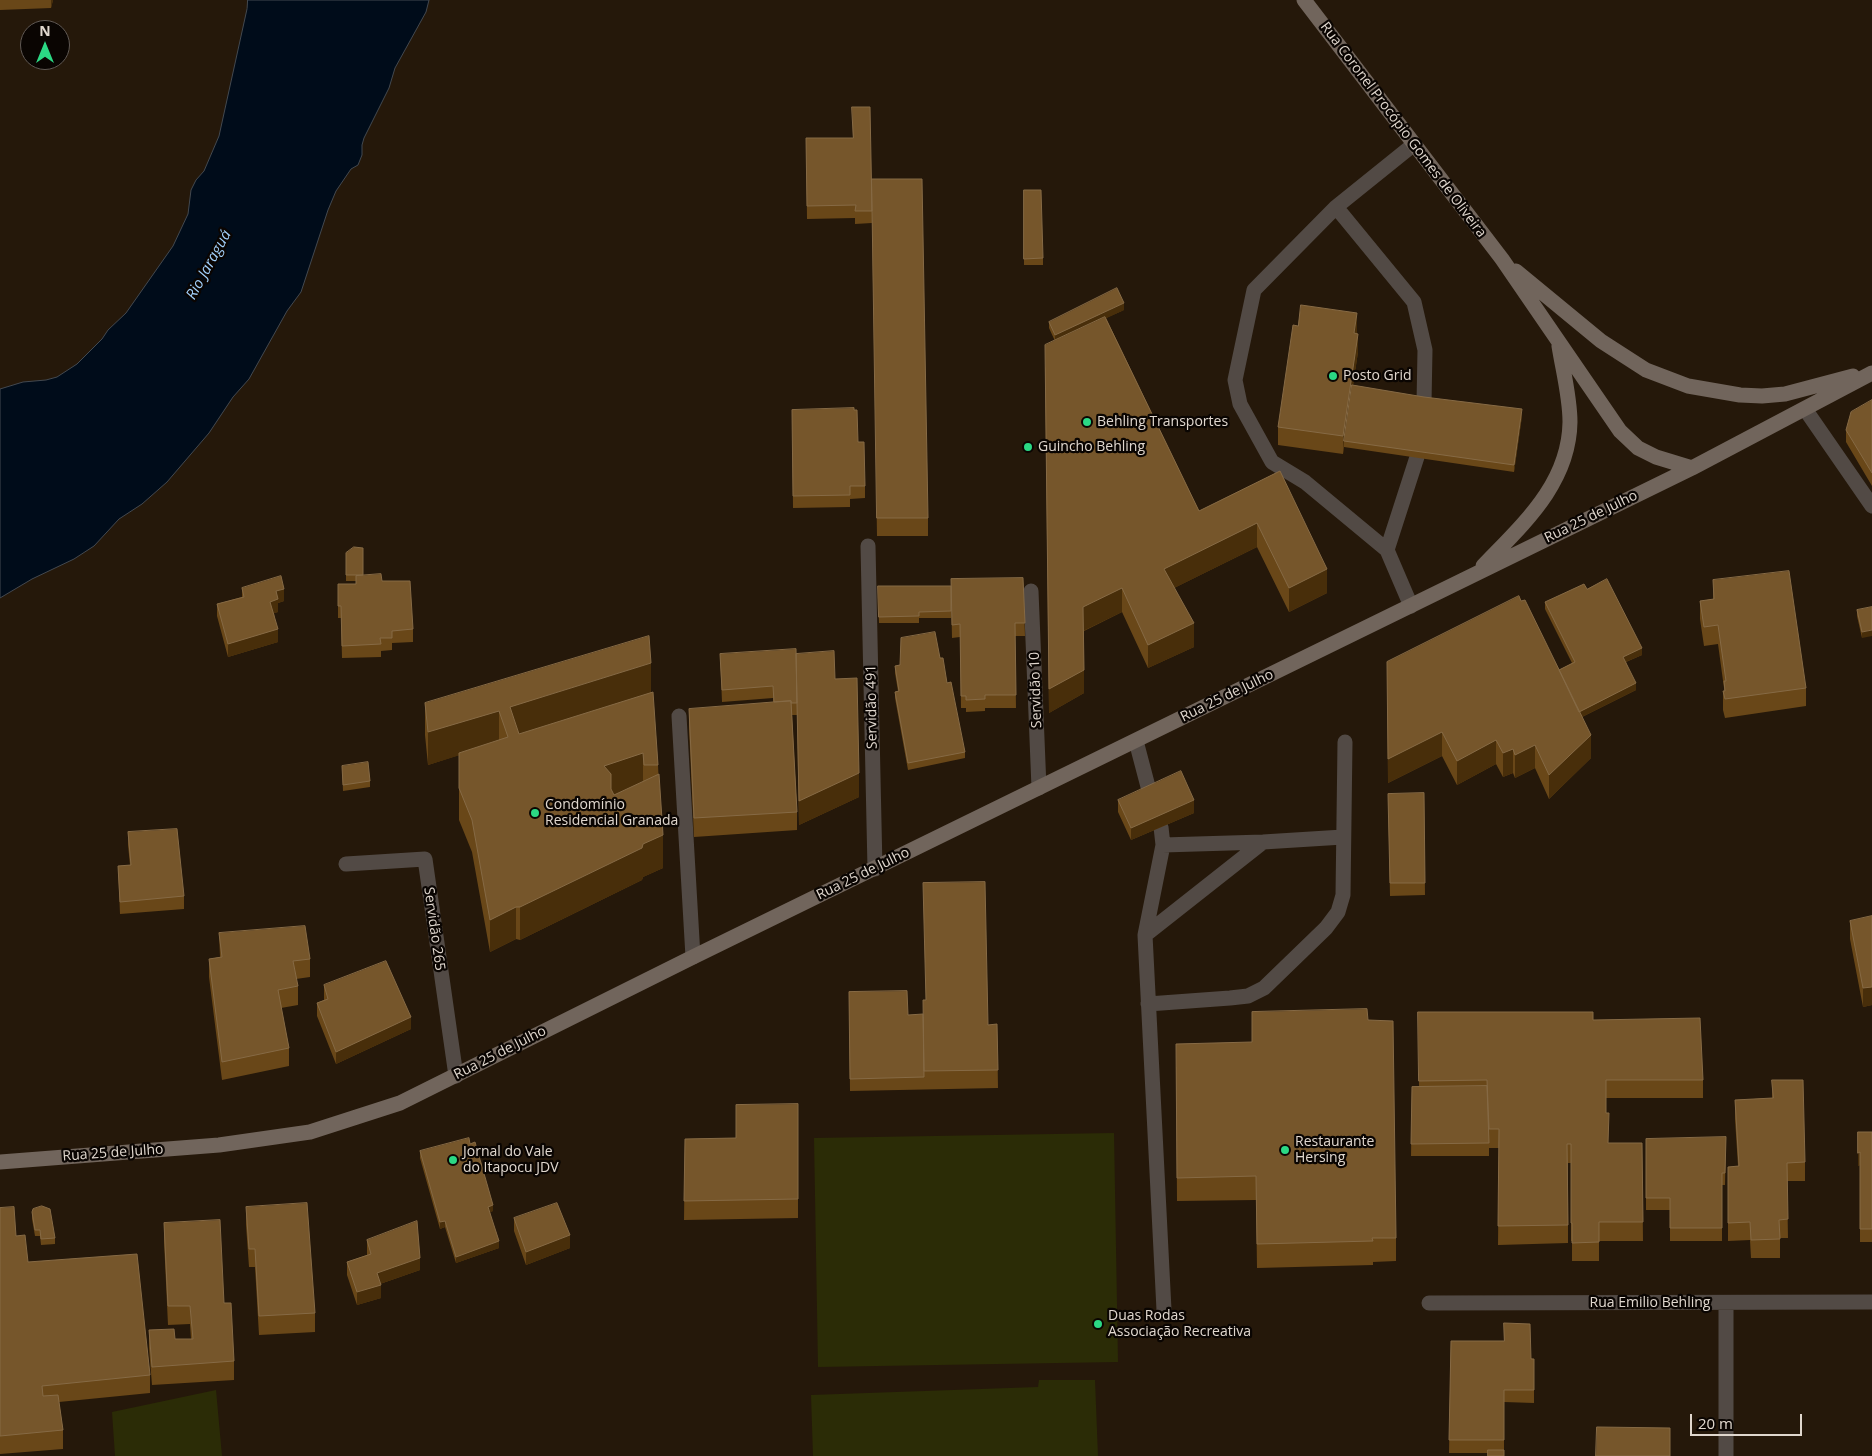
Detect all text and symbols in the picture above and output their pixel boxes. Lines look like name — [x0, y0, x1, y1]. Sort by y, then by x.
street label: Rua Coronel Procópio Gomes de Oliveira — [1317, 19, 1489, 241]
north arrow — [20, 20, 70, 70]
text: N — [39, 21, 51, 40]
water label: Rio Jaraguá — [183, 227, 235, 303]
place label: Posto Grid — [1343, 368, 1412, 384]
marker: Posto Grid — [1327, 370, 1339, 382]
place label: Behling Transportes — [1097, 414, 1228, 430]
marker: Behling Transportes — [1081, 416, 1093, 428]
place label: Guincho Behling — [1038, 439, 1145, 455]
marker: Guincho Behling — [1022, 441, 1034, 453]
street label: Rua 25 de Julho — [1542, 487, 1640, 547]
street label: Servidão 10 — [1026, 652, 1046, 728]
street label: Servidão 491 — [863, 665, 881, 749]
street label: Rua 25 de Julho — [1178, 666, 1276, 726]
place label: Condomínio Residencial Granada — [545, 797, 678, 830]
marker: Condomínio Residencial Granada — [529, 807, 541, 819]
street label: Rua 25 de Julho — [814, 844, 912, 904]
street label: Servidão 265 — [420, 886, 448, 972]
street label: Rua 25 de Julho — [451, 1023, 549, 1083]
place label: Restaurante Hersing — [1295, 1134, 1374, 1166]
street label: Rua 25 de Julho — [62, 1141, 164, 1165]
place label: Jornal do Vale do Itapocu JDV — [463, 1144, 558, 1176]
marker: Restaurante Hersing — [1279, 1144, 1291, 1156]
marker: Jornal do Vale do Itapocu JDV — [447, 1154, 459, 1166]
street label: Rua Emilio Behling — [1590, 1295, 1710, 1311]
place label: Duas Rodas Associação Recreativa — [1108, 1308, 1251, 1340]
marker: Duas Rodas Associação Recreativa — [1092, 1318, 1104, 1330]
scale bar — [1692, 1404, 1804, 1436]
text: 20 m — [1698, 1413, 1733, 1433]

